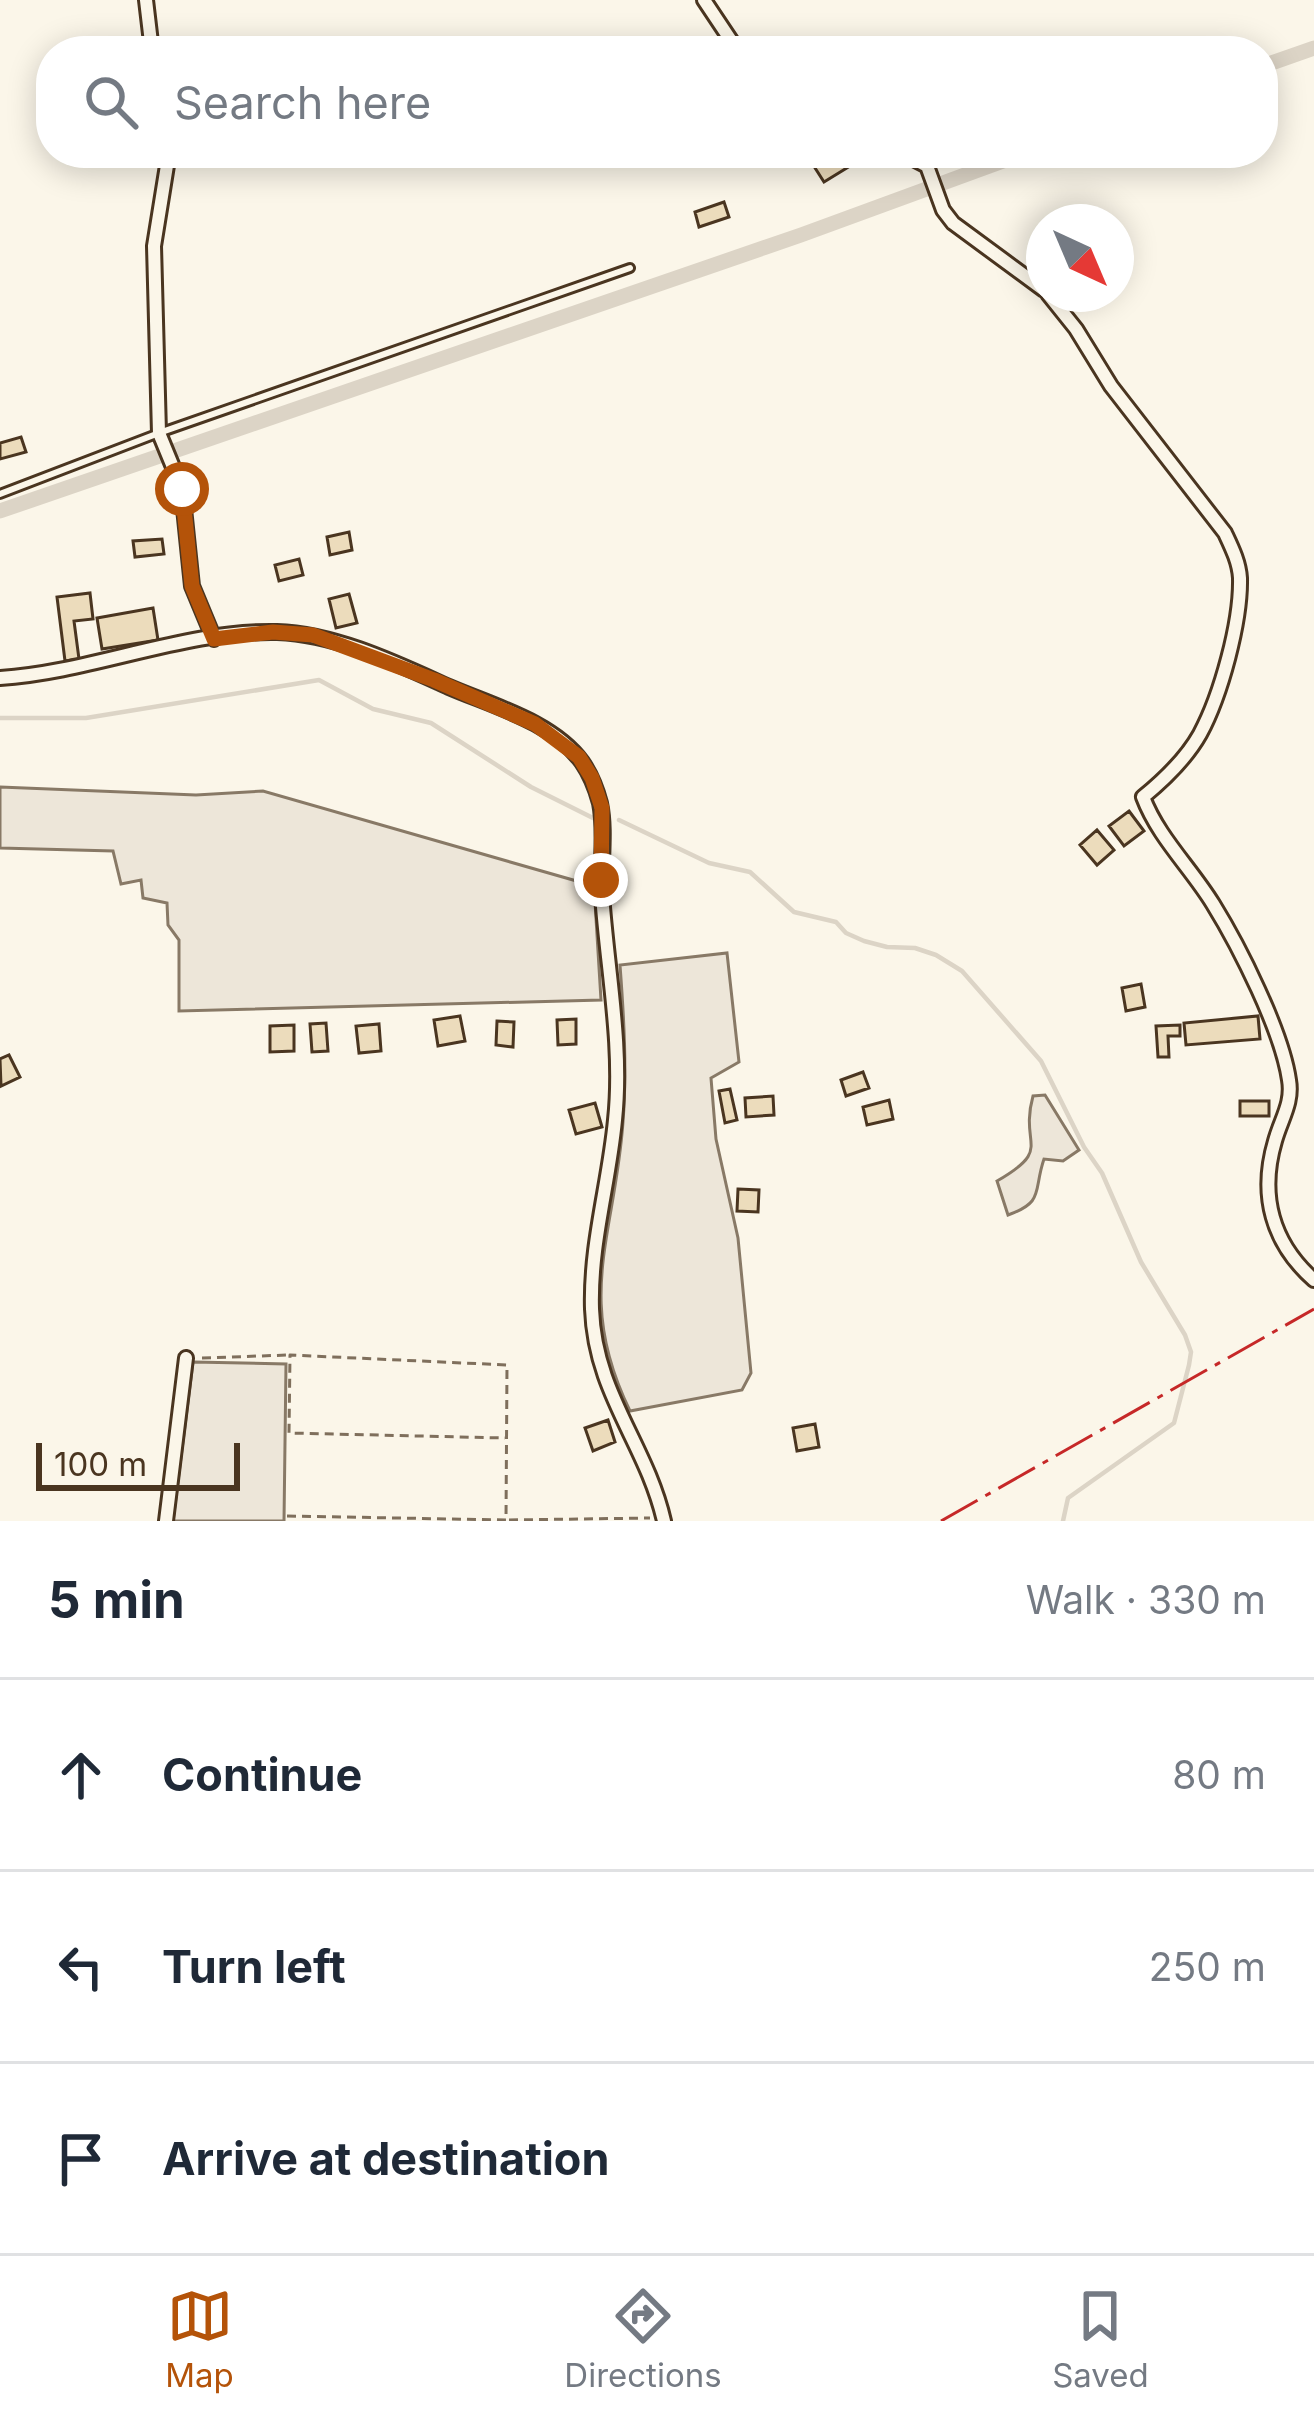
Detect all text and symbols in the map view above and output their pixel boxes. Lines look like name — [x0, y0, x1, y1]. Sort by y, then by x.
search box — [36, 36, 1278, 168]
icon: search — [78, 69, 144, 135]
text: Search here — [174, 75, 431, 130]
north arrow — [1026, 204, 1134, 312]
route start — [155, 462, 209, 516]
route end — [574, 853, 628, 907]
scale bar — [36, 1437, 240, 1490]
text: 100 m — [54, 1444, 147, 1484]
text: 5 min — [48, 1569, 185, 1630]
text: Walk · 330 m — [1026, 1576, 1266, 1623]
icon: ahead — [48, 1742, 114, 1808]
text: Continue — [162, 1747, 362, 1802]
text: 80 m — [1172, 1751, 1266, 1798]
icon: left — [48, 1934, 114, 2000]
text: Turn left — [162, 1939, 346, 1994]
text: 250 m — [1149, 1943, 1266, 1990]
icon: arrive — [48, 2126, 114, 2192]
text: Arrive at destination — [162, 2131, 609, 2186]
tab: Map — [165, 2283, 234, 2395]
tab: Directions — [564, 2283, 722, 2395]
tab: Saved — [1052, 2283, 1149, 2395]

